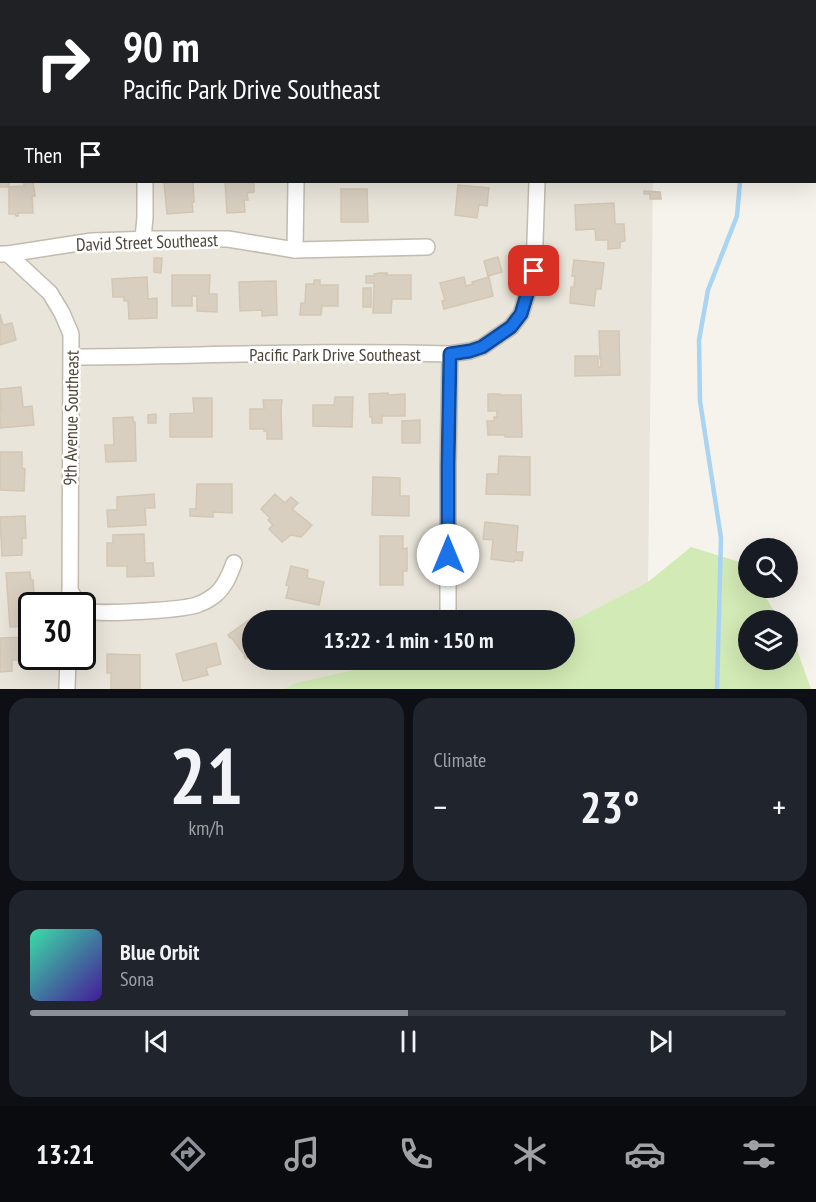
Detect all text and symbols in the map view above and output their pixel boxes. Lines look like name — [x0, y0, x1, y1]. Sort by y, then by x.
text: 90 m — [123, 19, 200, 74]
icon: right — [24, 24, 102, 102]
text: Pacific Park Drive Southeast — [123, 72, 380, 106]
icon: arrive — [74, 138, 107, 171]
text: Then — [24, 141, 62, 169]
street label: David Street Southeast — [76, 228, 218, 256]
pin — [508, 245, 559, 296]
icon: arrive — [517, 254, 550, 287]
street label: Pacific Park Drive Southeast — [249, 343, 421, 366]
street label: 9th Avenue Southeast — [58, 350, 84, 486]
position arrow — [416, 523, 480, 587]
map controls — [738, 538, 798, 670]
button: search — [738, 538, 798, 598]
speed limit sign: 30 — [18, 592, 96, 670]
button: layers — [738, 610, 798, 670]
text: 13:22 · 1 min · 150 m — [323, 626, 494, 654]
text: 21 — [169, 725, 244, 826]
text: Climate — [434, 747, 486, 773]
text: 23° — [580, 777, 639, 835]
text: − — [434, 785, 447, 828]
text: + — [772, 785, 786, 828]
text: km/h — [189, 815, 224, 841]
text: Blue Orbit — [120, 938, 199, 966]
text: Sona — [120, 966, 154, 992]
icon: previous — [140, 1025, 173, 1058]
icon: pause — [392, 1025, 425, 1058]
icon: next — [644, 1025, 677, 1058]
icon: directions — [167, 1133, 209, 1175]
icon: music — [281, 1133, 323, 1175]
icon: phone — [395, 1133, 437, 1175]
icon: climate — [509, 1133, 551, 1175]
icon: car — [624, 1133, 666, 1175]
icon: filters — [738, 1133, 780, 1175]
text: 13:21 — [36, 1137, 95, 1171]

